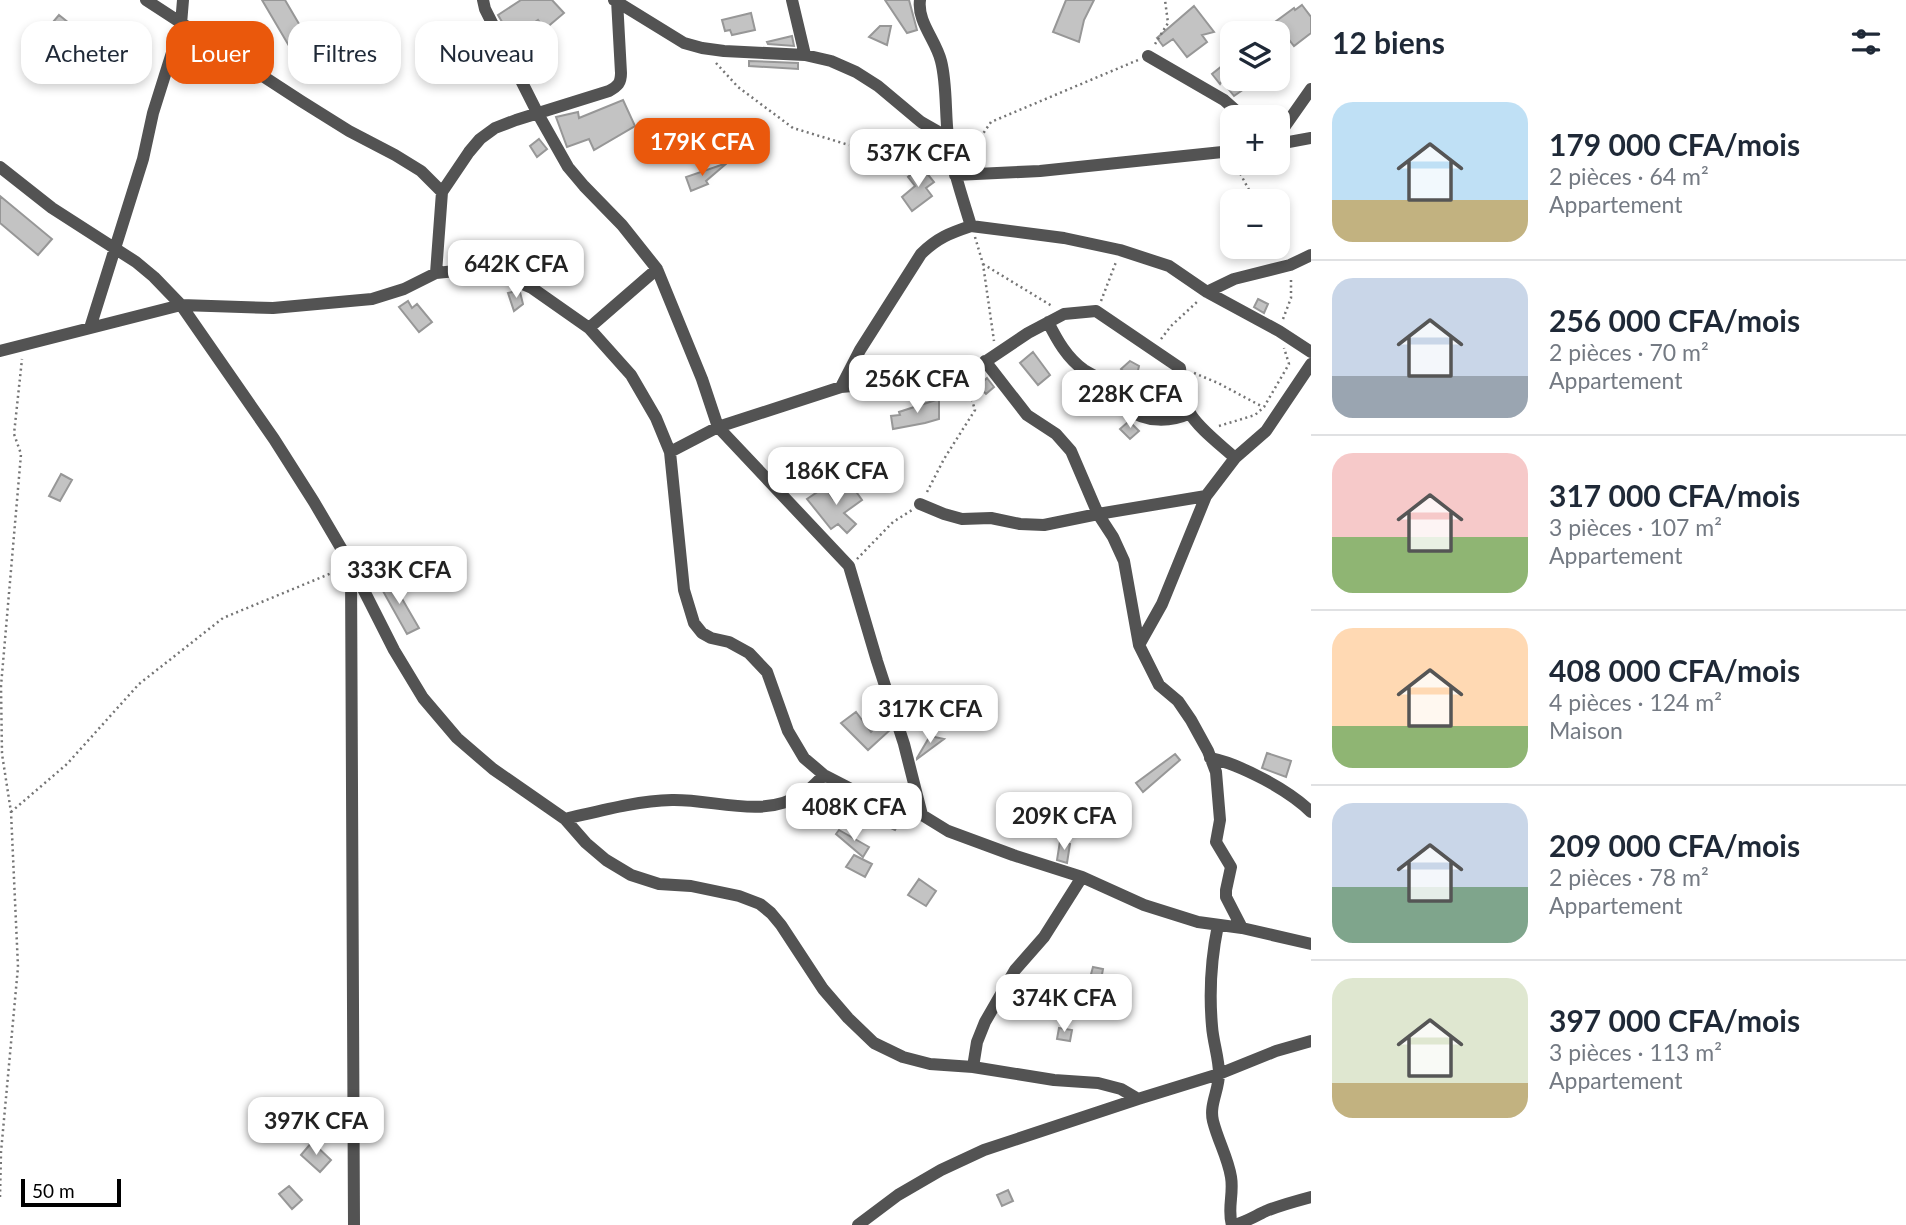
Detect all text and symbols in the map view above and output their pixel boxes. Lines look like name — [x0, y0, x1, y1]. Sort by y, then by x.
chip: Acheter — [21, 21, 152, 84]
chip: Louer — [166, 21, 274, 84]
chip: Filtres — [288, 21, 401, 84]
chip: Nouveau — [415, 21, 558, 84]
map controls — [1220, 21, 1290, 259]
button: layers — [1220, 21, 1290, 91]
icon: filters — [1847, 23, 1885, 61]
text: 12 biens — [1332, 24, 1445, 60]
button: + — [1220, 105, 1290, 175]
pin: 179K CFA — [630, 118, 774, 178]
text: 179 000 CFA/mois — [1549, 126, 1800, 162]
text: 179K CFA — [650, 127, 754, 155]
pin: 537K CFA — [846, 130, 990, 189]
icon: home — [1388, 130, 1472, 214]
text: 537K CFA — [866, 138, 970, 166]
text: 2 pièces · 64 m² — [1549, 162, 1709, 190]
button: − — [1220, 189, 1290, 259]
text: Appartement — [1549, 190, 1682, 218]
pin: 642K CFA — [444, 240, 588, 300]
text: 642K CFA — [464, 249, 568, 277]
text: 256 000 CFA/mois — [1549, 302, 1800, 338]
icon: home — [1388, 306, 1472, 390]
text: 2 pièces · 70 m² — [1549, 338, 1709, 366]
pin: 256K CFA — [845, 356, 989, 415]
text: 256K CFA — [865, 364, 969, 392]
text: Appartement — [1549, 366, 1682, 394]
pin: 228K CFA — [1058, 370, 1202, 430]
text: 228K CFA — [1078, 379, 1182, 407]
pin: 186K CFA — [764, 448, 908, 507]
text: 186K CFA — [784, 456, 888, 484]
text: 317 000 CFA/mois — [1549, 477, 1800, 513]
icon: home — [1388, 481, 1472, 565]
text: 3 pièces · 107 m² — [1549, 513, 1722, 541]
text: Appartement — [1549, 541, 1682, 569]
pin: 333K CFA — [327, 546, 471, 606]
text: 333K CFA — [347, 555, 451, 583]
text: 408 000 CFA/mois — [1549, 652, 1800, 688]
icon: home — [1388, 656, 1472, 740]
pin: 317K CFA — [858, 686, 1002, 745]
text: 4 pièces · 124 m² — [1549, 688, 1722, 716]
text: 317K CFA — [878, 694, 982, 722]
text: Maison — [1549, 716, 1623, 744]
pin: 408K CFA — [782, 784, 926, 843]
text: 408K CFA — [802, 792, 906, 820]
pin: 209K CFA — [992, 792, 1136, 852]
text: 209K CFA — [1012, 801, 1116, 829]
text: 209 000 CFA/mois — [1549, 827, 1800, 863]
icon: home — [1388, 831, 1472, 915]
text: 2 pièces · 78 m² — [1549, 863, 1709, 891]
text: Appartement — [1549, 891, 1682, 919]
pin: 374K CFA — [992, 974, 1136, 1034]
text: 374K CFA — [1012, 983, 1116, 1011]
text: 397 000 CFA/mois — [1549, 1002, 1800, 1038]
icon: home — [1388, 1006, 1472, 1090]
text: 3 pièces · 113 m² — [1549, 1038, 1722, 1066]
text: Appartement — [1549, 1066, 1682, 1094]
pin: 397K CFA — [244, 1098, 388, 1157]
text: 397K CFA — [264, 1106, 368, 1134]
scale bar — [21, 1176, 121, 1208]
text: 50 m — [32, 1179, 75, 1202]

